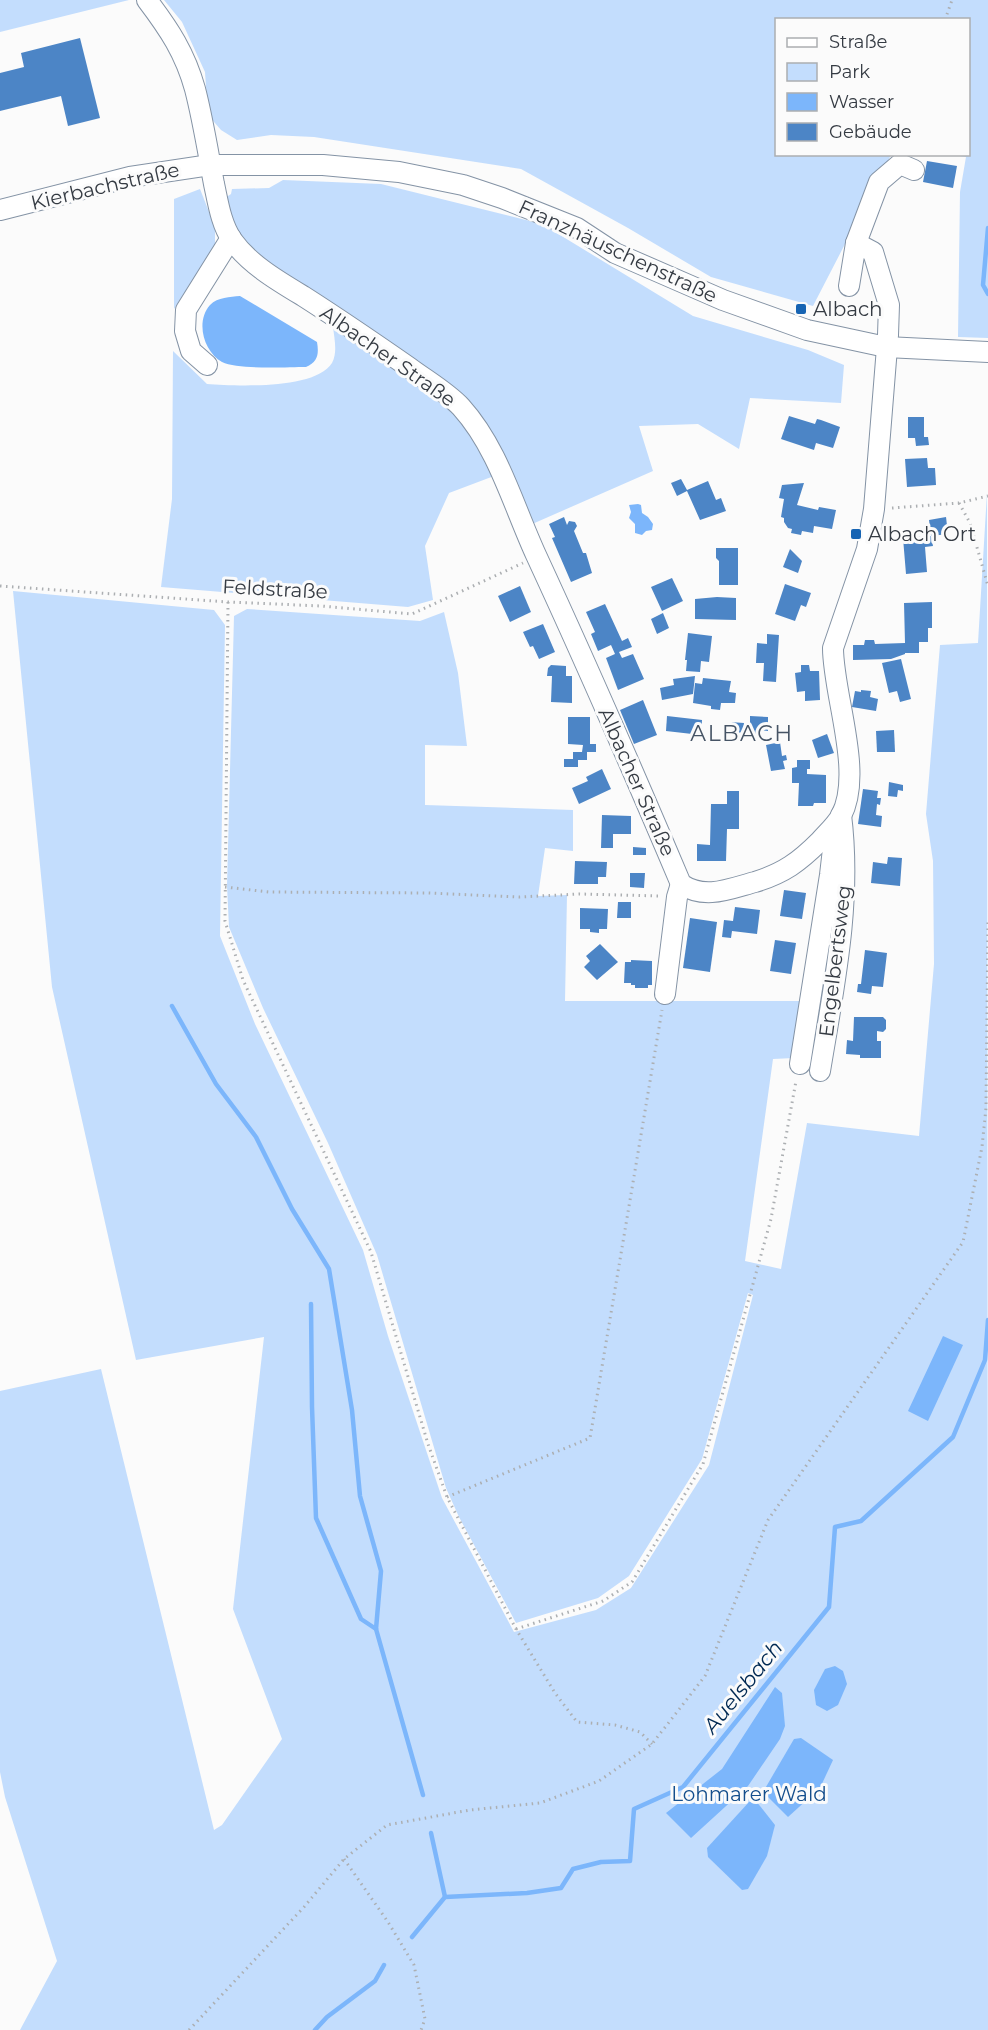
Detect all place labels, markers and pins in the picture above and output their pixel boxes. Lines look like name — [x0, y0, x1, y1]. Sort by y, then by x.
place label: Albach — [813, 297, 883, 321]
marker: Albach — [794, 302, 808, 316]
place label: Albach Ort — [868, 522, 976, 546]
marker: Albach Ort — [849, 527, 863, 541]

